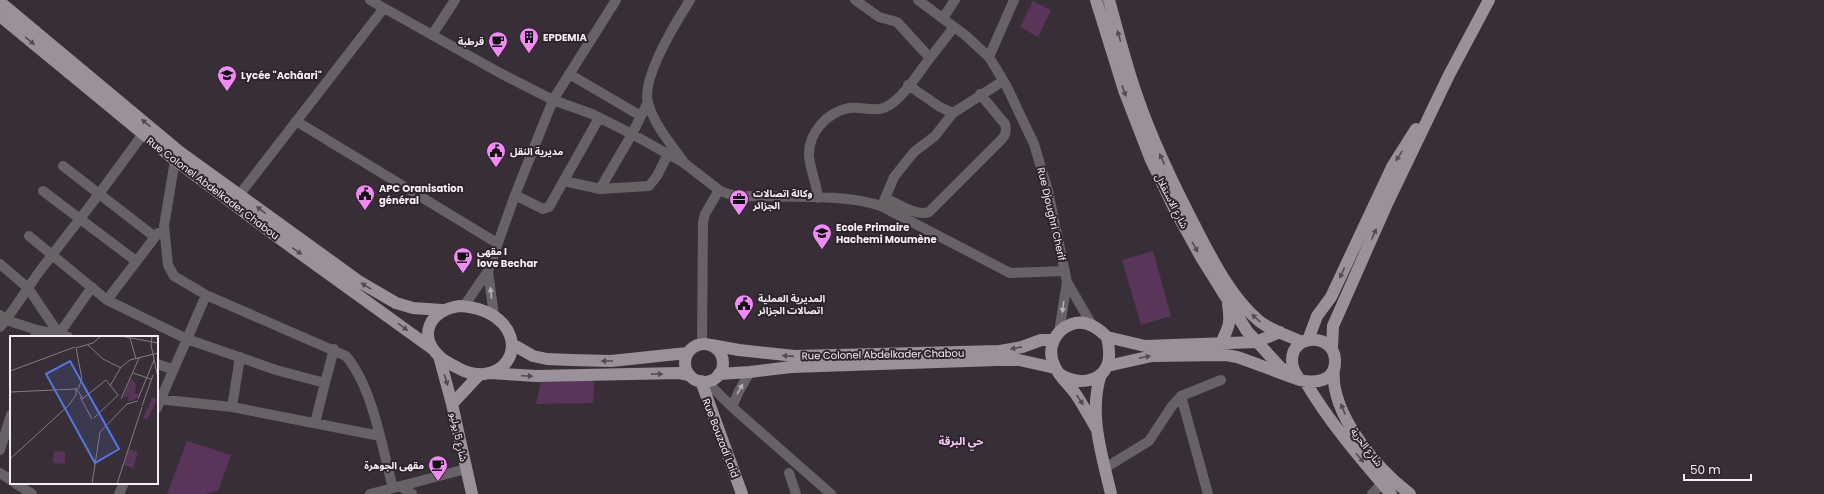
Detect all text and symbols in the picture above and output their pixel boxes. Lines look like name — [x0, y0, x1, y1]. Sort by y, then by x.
building icon: EPDEMIA — [518, 26, 540, 54]
cafe icon: قرطبة — [487, 30, 509, 58]
place label: EPDEMIA — [543, 30, 587, 45]
one-way arrow — [1116, 30, 1122, 42]
place label: قرطبة — [458, 34, 484, 49]
one-way arrow — [25, 37, 36, 45]
school or university icon: Lycée "Achâari" — [216, 64, 238, 92]
place label: Lycée "Achâari" — [241, 68, 322, 83]
one-way arrow — [1122, 85, 1128, 97]
one-way arrow — [141, 118, 152, 127]
street label: Rue Colonel Abdelkader Chabou — [143, 133, 282, 243]
public building icon: مديرية النقل — [485, 140, 507, 168]
place label: مديرية النقل — [510, 144, 564, 159]
one-way arrow — [1395, 151, 1403, 161]
one-way arrow — [1159, 153, 1165, 164]
street label: Rue Djoughri Cherif — [1033, 166, 1070, 262]
street label: شارع الاستقلال — [1151, 171, 1192, 231]
place label: APC Oranisation général — [379, 181, 464, 208]
public building icon: APC Oranisation général — [354, 183, 376, 211]
place label: وكالة اتصالات الجزائر — [752, 186, 812, 213]
office icon: وكالة اتصالات الجزائر — [728, 188, 750, 216]
one-way arrow — [255, 206, 266, 214]
place label: Ecole Primaire Hachemi Moumène — [836, 220, 937, 247]
school or university icon: Ecole Primaire Hachemi Moumène — [811, 222, 833, 250]
one-way arrow — [1371, 227, 1377, 239]
one-way arrow — [1192, 241, 1199, 253]
place label: مقهى I love Bechar — [477, 244, 538, 271]
cafe icon: مقهى I love Bechar — [452, 246, 474, 274]
one-way arrow — [292, 247, 302, 255]
one-way arrow — [1339, 267, 1345, 279]
one-way arrow — [361, 282, 371, 290]
one-way arrow — [488, 287, 494, 299]
place label: المديرية العملية اتصالات الجزائر — [757, 291, 826, 318]
public building icon: المديرية العملية اتصالات الجزائر — [733, 293, 755, 321]
one-way arrow — [1060, 301, 1066, 313]
one-way arrow — [1251, 313, 1261, 322]
one-way arrow — [398, 323, 408, 331]
inset map — [10, 336, 158, 484]
one-way arrow — [1010, 345, 1022, 351]
street label: Rue Colonel Abdelkader Chabou — [802, 346, 964, 363]
one-way arrow — [782, 352, 794, 359]
one-way arrow — [1139, 354, 1151, 360]
one-way arrow — [600, 358, 613, 364]
one-way arrow — [651, 371, 664, 377]
one-way arrow — [521, 372, 533, 379]
one-way arrow — [443, 374, 449, 387]
one-way arrow — [737, 383, 744, 395]
one-way arrow — [1076, 395, 1084, 406]
street label: Rue Bouzadi Laid — [699, 396, 743, 480]
one-way arrow — [1339, 403, 1345, 415]
street label: شارع 5 يوليو — [446, 411, 471, 463]
street label: شارع الحرية — [1347, 425, 1386, 470]
district label: حي البرقة — [939, 433, 983, 451]
one-way arrow — [1355, 453, 1364, 463]
cafe icon: مقهى الجوهرة — [427, 454, 449, 482]
scale bar — [1684, 456, 1751, 482]
place label: مقهى الجوهرة — [364, 458, 424, 473]
text: 50 m — [1690, 461, 1721, 478]

